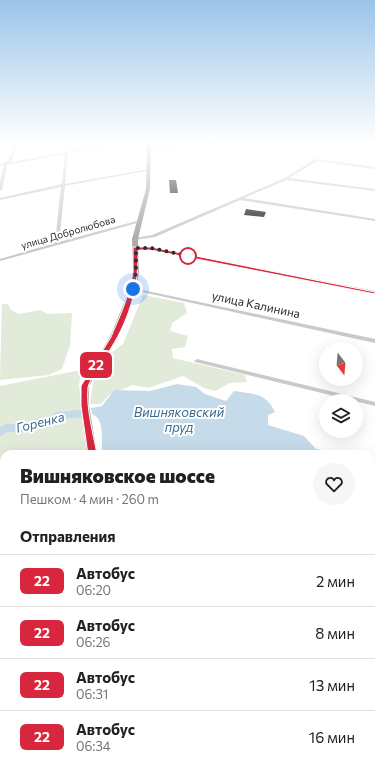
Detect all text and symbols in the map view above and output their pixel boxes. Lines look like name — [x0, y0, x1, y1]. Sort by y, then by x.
street label: улица Добролюбова — [20, 213, 116, 251]
unlabelled marker — [179, 247, 197, 265]
your location — [123, 279, 143, 299]
street label: улица Калинина — [211, 288, 302, 320]
north arrow — [319, 342, 363, 386]
map controls — [319, 342, 363, 438]
line badge: 22 — [78, 352, 114, 378]
text: 22 — [88, 356, 104, 373]
button: layers — [319, 394, 363, 438]
water label: Вишняковский пруд — [134, 404, 225, 435]
water label: Горенка — [14, 408, 66, 436]
button: heart — [313, 463, 355, 505]
text: Вишняковское шоссе — [20, 464, 215, 487]
text: Пешком · 4 мин · 260 m — [20, 491, 159, 507]
text: Отправления — [20, 527, 116, 545]
text: Автобус — [76, 564, 135, 582]
text: 22 — [34, 572, 50, 589]
text: 2 мин — [316, 572, 355, 590]
text: 06:20 — [76, 582, 111, 598]
text: Автобус — [76, 616, 135, 634]
text: 22 — [34, 624, 50, 641]
text: 8 мин — [315, 624, 355, 642]
text: 06:26 — [76, 634, 111, 650]
text: Автобус — [76, 668, 135, 686]
text: 22 — [34, 676, 50, 693]
text: 13 мин — [309, 676, 355, 694]
text: 06:31 — [76, 686, 108, 702]
text: Автобус — [76, 720, 135, 738]
text: 22 — [34, 728, 50, 745]
text: 16 мин — [309, 728, 355, 746]
text: 06:34 — [76, 738, 111, 754]

